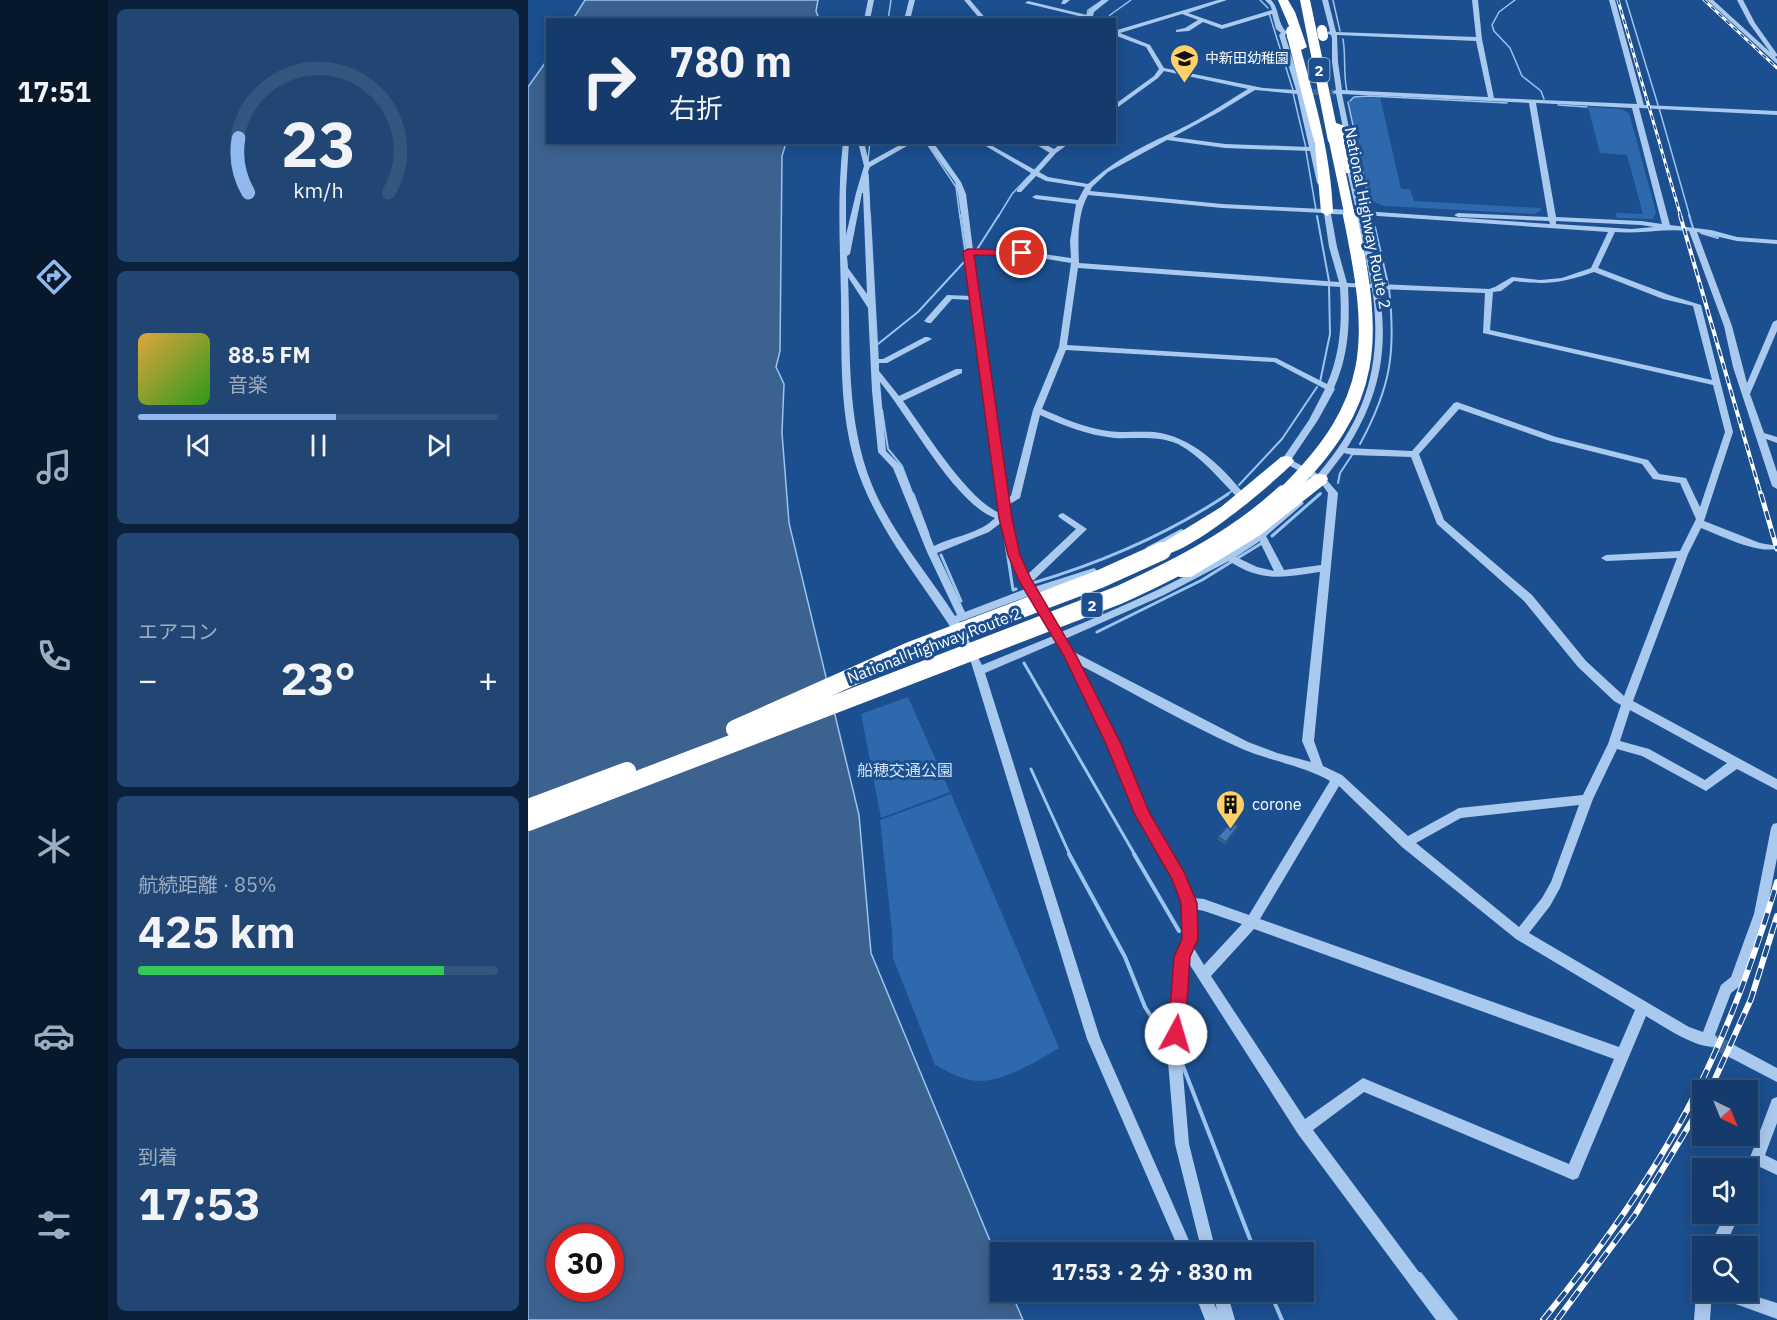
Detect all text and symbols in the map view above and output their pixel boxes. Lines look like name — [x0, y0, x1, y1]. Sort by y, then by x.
text: 780 m — [669, 34, 792, 89]
icon: right — [570, 42, 648, 120]
school or university icon: 中新田幼稚園 — [1168, 42, 1200, 84]
place label: 中新田幼稚園 — [1205, 49, 1289, 67]
road number: 2 — [1308, 58, 1330, 82]
text: 17:51 — [17, 74, 91, 109]
text: 右折 — [669, 90, 723, 125]
text: 23 — [281, 103, 355, 184]
street label: National Highway Route 2 — [1341, 125, 1395, 311]
text: km/h — [293, 176, 343, 204]
pin — [996, 227, 1047, 278]
icon: arrive — [1005, 236, 1038, 269]
icon: directions — [33, 256, 75, 298]
text: 88.5 FM — [228, 340, 311, 369]
text: 音楽 — [228, 371, 268, 398]
icon: previous — [182, 429, 215, 462]
icon: pause — [302, 429, 335, 462]
icon: next — [422, 429, 455, 462]
icon: music — [33, 446, 75, 488]
road number: 2 — [1082, 593, 1102, 617]
street label: National Highway Route 2 — [844, 602, 1024, 688]
text: エアコン — [138, 618, 218, 645]
icon: phone — [33, 635, 75, 677]
text: 23° — [280, 649, 356, 707]
text: − — [138, 658, 158, 701]
text: + — [478, 658, 498, 701]
park label: 船穂交通公園 — [857, 760, 953, 780]
building icon: corone — [1215, 788, 1247, 830]
place label: corone — [1252, 794, 1302, 814]
icon: climate — [33, 825, 75, 867]
text: 航続距離 · 85% — [138, 871, 277, 898]
text: 425 km — [138, 902, 296, 960]
position arrow — [1144, 1002, 1208, 1066]
icon: car — [33, 1015, 75, 1057]
north arrow — [1692, 1080, 1758, 1146]
map controls — [1692, 1080, 1758, 1302]
text: 到着 — [138, 1143, 178, 1170]
button: sound — [1692, 1158, 1758, 1224]
text: 17:53 — [138, 1174, 261, 1232]
icon: filters — [33, 1204, 75, 1246]
speed limit sign: 30 — [546, 1224, 624, 1302]
button: search — [1692, 1236, 1758, 1302]
text: 17:53 · 2 分 · 830 m — [1051, 1257, 1253, 1286]

